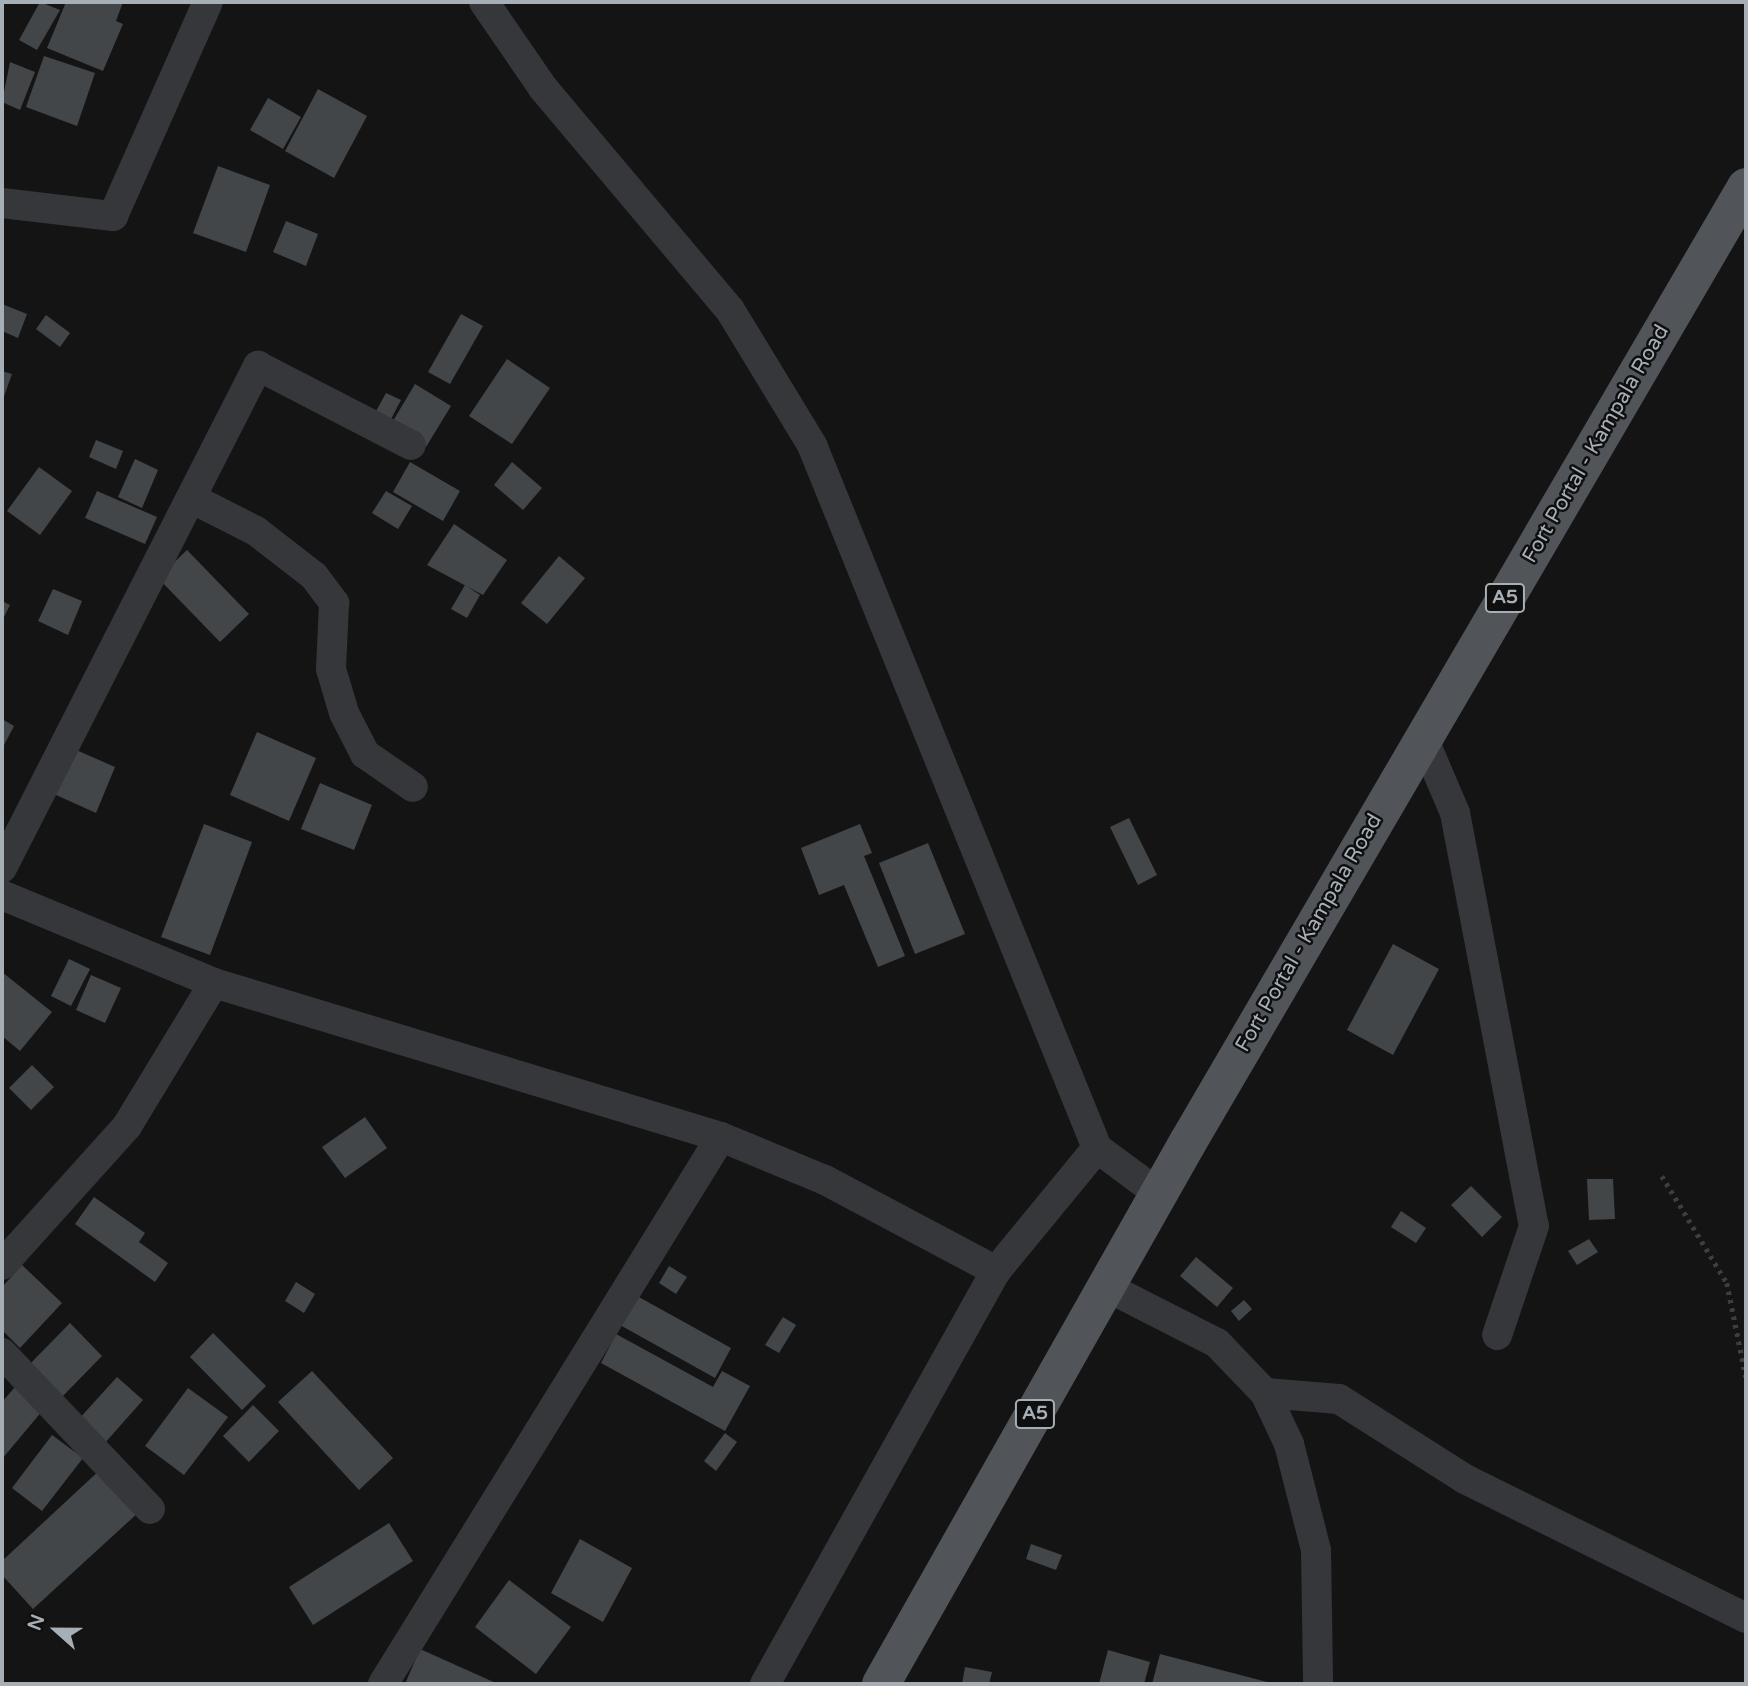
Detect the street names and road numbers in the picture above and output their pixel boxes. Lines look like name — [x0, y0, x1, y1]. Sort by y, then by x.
street label: Fort Portal - Kampala Road — [1517, 320, 1675, 568]
road number: A5 — [1484, 582, 1526, 614]
street label: Fort Portal - Kampala Road — [1230, 809, 1388, 1057]
road number: A5 — [1014, 1398, 1056, 1430]

